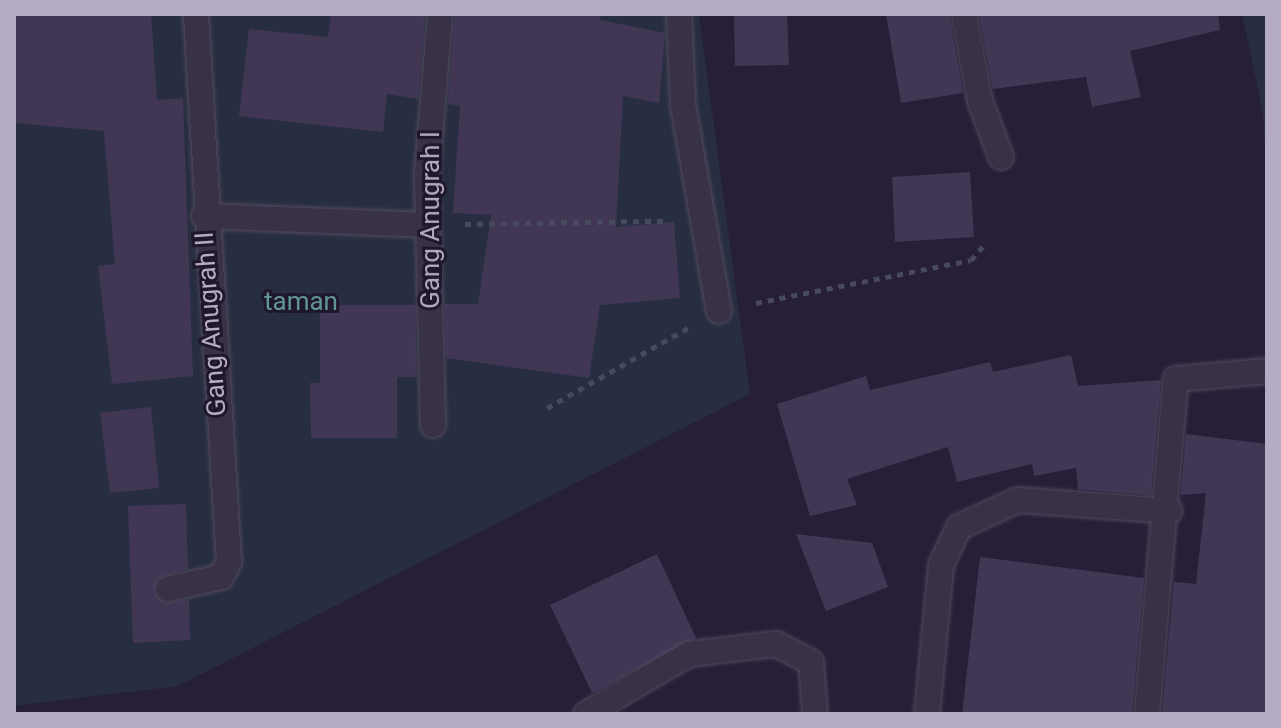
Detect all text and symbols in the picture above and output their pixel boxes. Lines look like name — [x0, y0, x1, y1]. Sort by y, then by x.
street label: Gang Anugrah I — [415, 131, 447, 309]
street label: Gang Anugrah II — [189, 231, 233, 417]
park label: taman — [264, 286, 338, 318]

